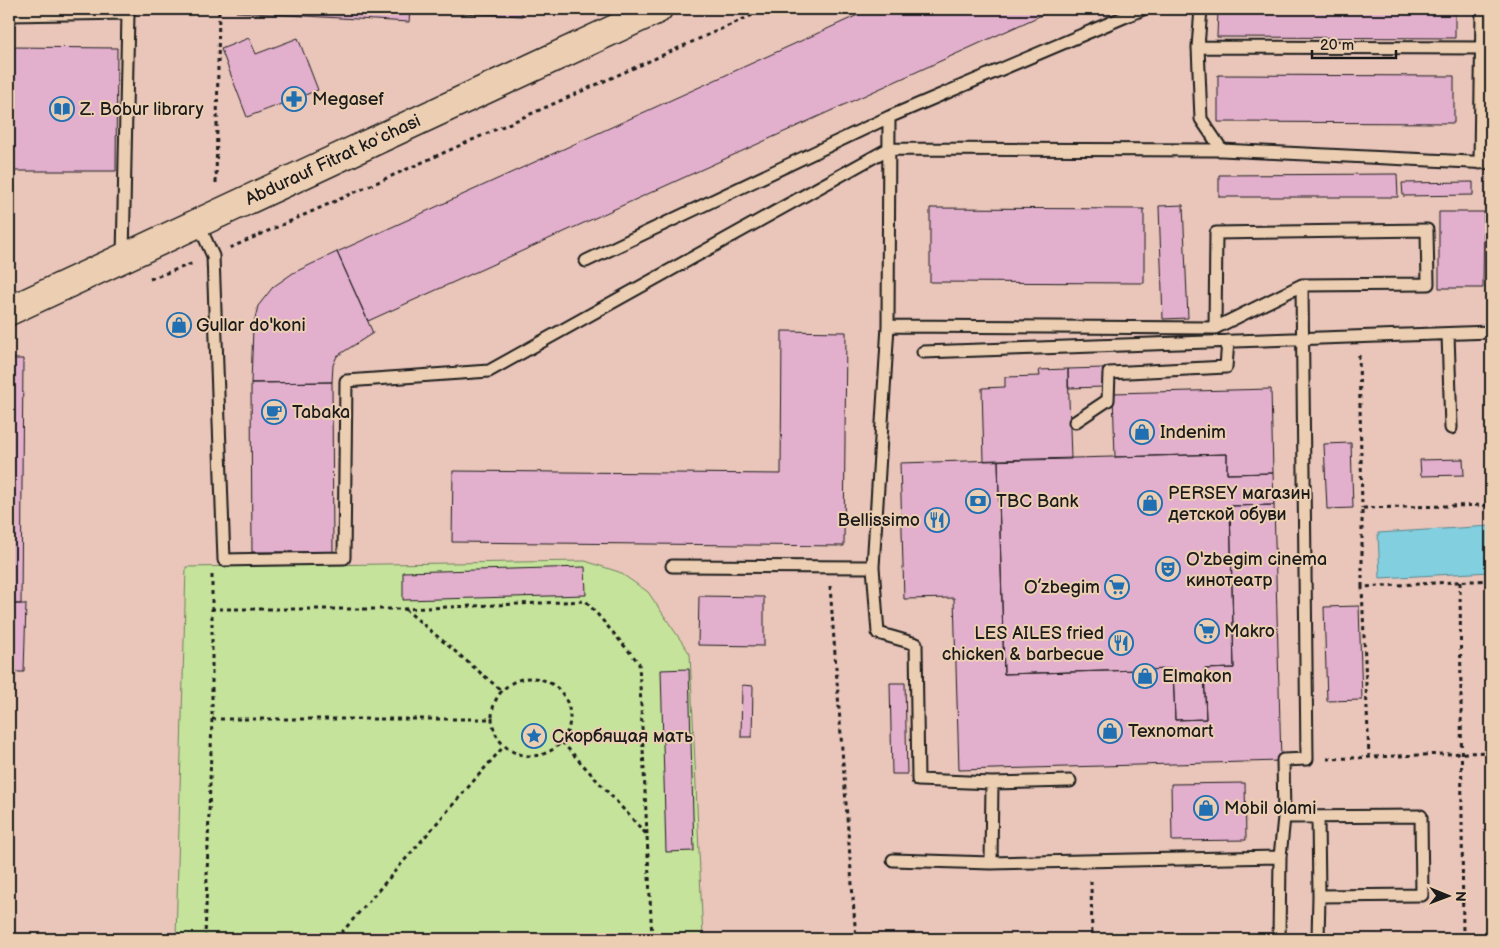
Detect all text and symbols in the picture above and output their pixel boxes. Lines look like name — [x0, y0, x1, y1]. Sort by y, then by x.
scale bar — [1312, 28, 1396, 60]
text: 20 m — [1320, 36, 1354, 55]
pharmacy icon: Megasef — [281, 86, 307, 112]
place label: Megasef — [312, 89, 384, 110]
library icon: Z. Bobur library — [49, 96, 75, 122]
place label: Z. Bobur library — [79, 99, 204, 120]
street label: Abdurauf Fitrat koʻchasi — [242, 110, 424, 210]
shop icon: Gullar do'koni — [166, 312, 192, 338]
place label: Gullar do'koni — [196, 315, 306, 336]
cafe icon: Tabaka — [261, 399, 287, 425]
place label: Tabaka — [292, 402, 350, 423]
shop icon: Indenim — [1129, 419, 1155, 445]
place label: Indenim — [1160, 422, 1226, 443]
place label: PERSEY магазин детской обуви — [1168, 483, 1311, 525]
bank icon: TBC Bank — [965, 488, 991, 514]
shop icon: PERSEY магазин детской обуви — [1137, 490, 1163, 516]
place label: TBC Bank — [996, 491, 1078, 512]
restaurant icon: Bellissimo — [924, 507, 950, 533]
place label: Bellissimo — [838, 510, 920, 531]
place label: O'zbegim cinema кинотеатр — [1186, 549, 1327, 591]
theatre icon: O'zbegim cinema кинотеатр — [1155, 556, 1181, 582]
supermarket icon: O’zbegim — [1104, 574, 1130, 600]
place label: O’zbegim — [1024, 577, 1100, 598]
supermarket icon: Makro — [1194, 618, 1220, 644]
place label: Makro — [1224, 621, 1275, 642]
place label: LES AILES fried chicken & barbecue — [942, 623, 1104, 665]
restaurant icon: LES AILES fried chicken & barbecue — [1108, 630, 1134, 656]
shop icon: Elmakon — [1132, 663, 1158, 689]
place label: Elmakon — [1162, 666, 1232, 687]
shop icon: Texnomart — [1097, 718, 1123, 744]
place label: Texnomart — [1128, 721, 1214, 742]
place icon: Скорбящая мать — [521, 723, 547, 749]
place label: Скорбящая мать — [552, 726, 693, 747]
shop icon: Mobil olami — [1193, 795, 1219, 821]
place label: Mobil olami — [1224, 798, 1316, 819]
north arrow — [1422, 870, 1472, 920]
text: N — [1452, 891, 1469, 902]

